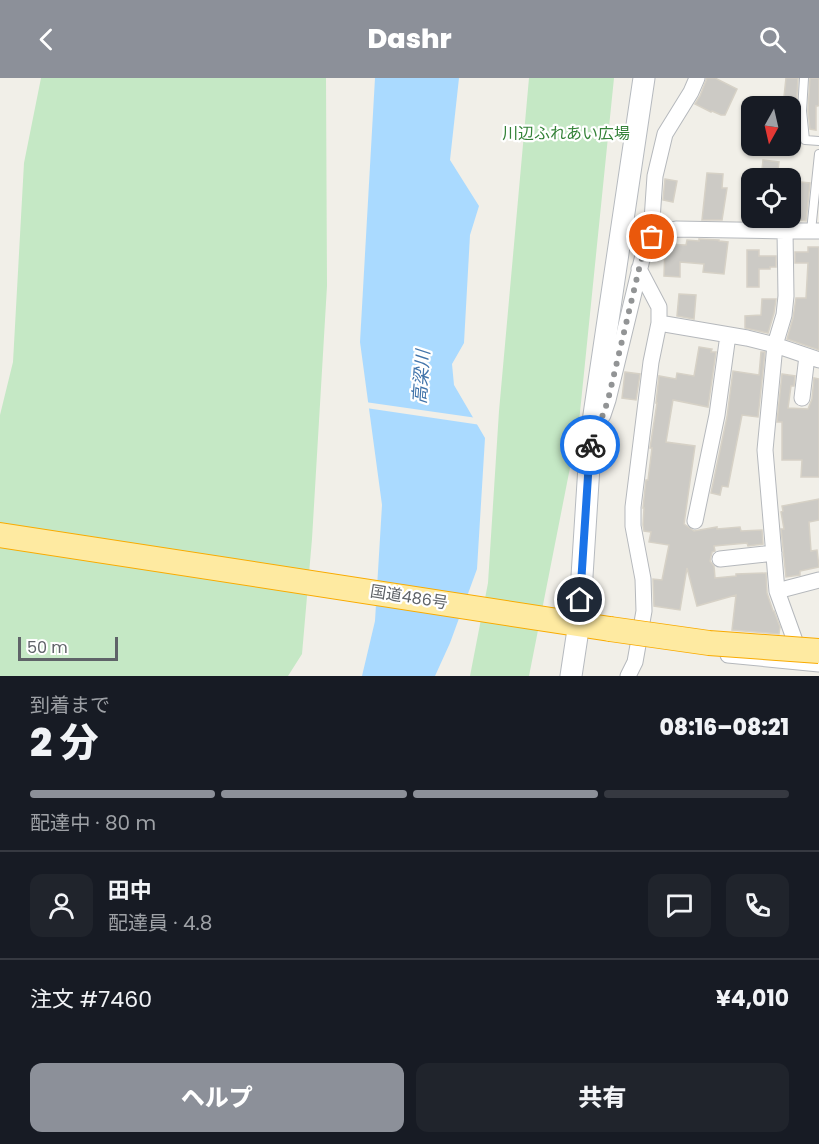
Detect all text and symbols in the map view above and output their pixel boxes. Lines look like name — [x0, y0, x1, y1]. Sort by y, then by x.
text: Dashr — [367, 20, 452, 57]
icon: back — [30, 23, 63, 56]
icon: search — [756, 23, 789, 56]
north arrow — [741, 96, 801, 156]
map controls — [741, 96, 801, 228]
park label: 川辺ふれあい広場 — [502, 122, 630, 145]
button: locate — [741, 168, 801, 228]
pin — [626, 211, 677, 262]
icon: bag — [635, 220, 668, 253]
water label: 高梁川 — [407, 347, 435, 405]
courier — [560, 415, 620, 475]
icon: bike — [574, 429, 607, 462]
pin — [554, 574, 605, 625]
street label: 国道486号 — [369, 580, 449, 614]
icon: home — [563, 583, 596, 616]
scale bar — [18, 634, 118, 662]
text: 50 m — [27, 636, 68, 659]
text: 到着まで — [30, 691, 110, 719]
text: 08:16–08:21 — [659, 712, 789, 743]
text: 2 分 — [30, 715, 99, 770]
text: 配達中 · 80 m — [30, 809, 156, 837]
button: person — [30, 874, 93, 937]
button: chat — [648, 874, 711, 937]
button: phone — [726, 874, 789, 937]
text: 田中 — [108, 875, 152, 906]
text: 配達員 · 4.8 — [108, 909, 212, 937]
text: ¥4,010 — [716, 983, 789, 1014]
text: 注文 #7460 — [30, 984, 152, 1015]
button: ヘルプ — [30, 1063, 404, 1132]
button: 共有 — [416, 1063, 789, 1132]

